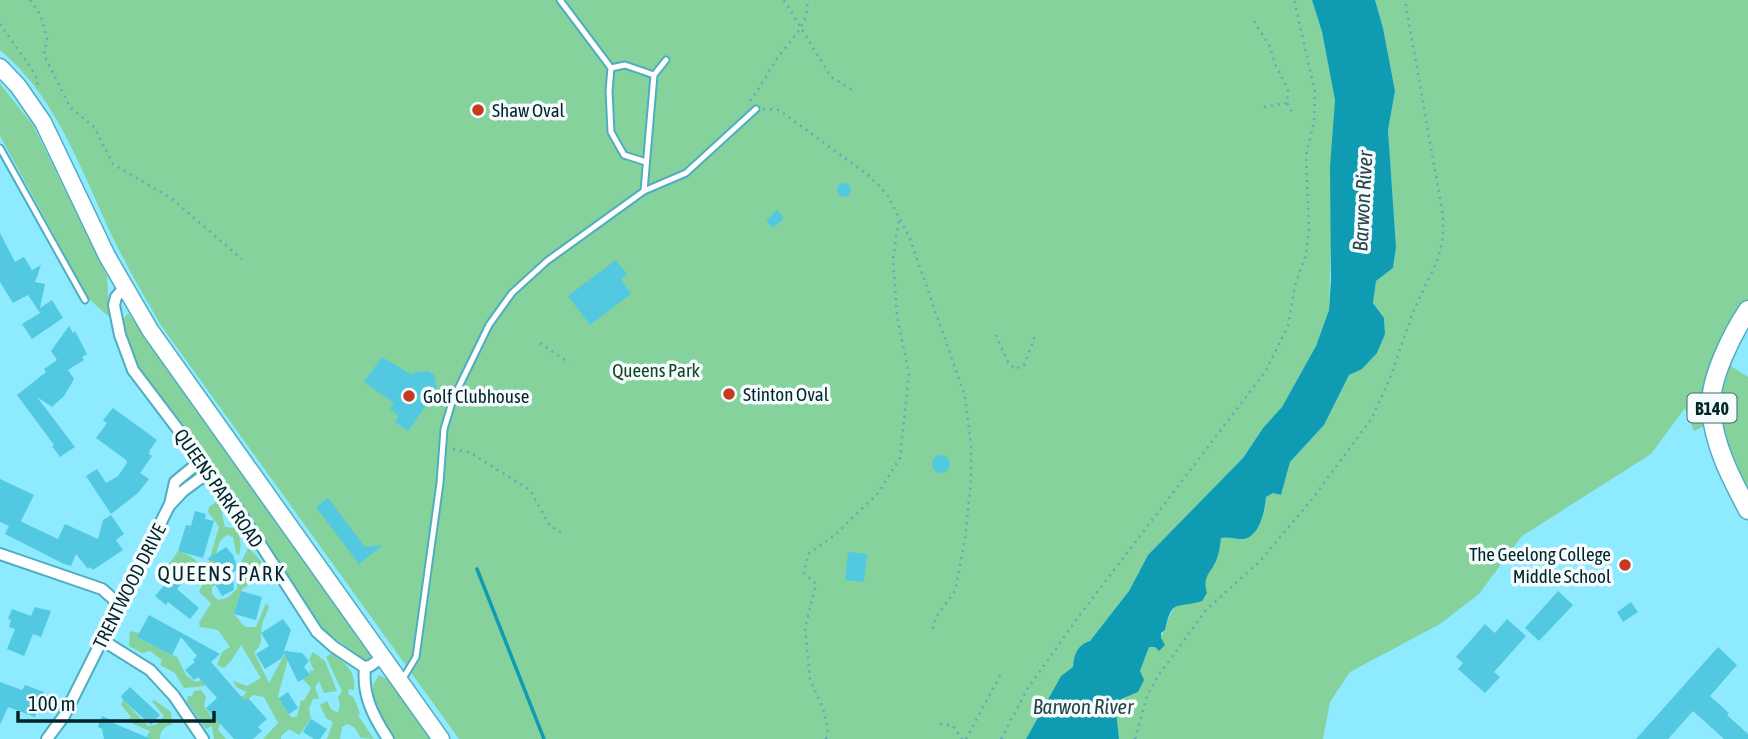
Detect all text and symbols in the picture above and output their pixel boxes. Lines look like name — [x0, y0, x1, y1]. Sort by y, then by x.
place label: Shaw Oval — [492, 99, 565, 121]
marker: Shaw Oval — [470, 102, 486, 118]
water label: Barwon River — [1347, 149, 1377, 252]
park label: Queens Park — [612, 359, 700, 381]
place label: Stinton Oval — [743, 383, 829, 405]
place label: Golf Clubhouse — [423, 385, 529, 407]
marker: Stinton Oval — [721, 386, 737, 402]
marker: Golf Clubhouse — [401, 388, 417, 404]
road number: B140 — [1688, 394, 1736, 422]
street label: QUEENS PARK ROAD — [170, 424, 268, 552]
street label: TRENTWOOD DRIVE — [88, 520, 170, 652]
place label: The Geelong College Middle School — [1469, 543, 1611, 587]
marker: The Geelong College Middle School — [1617, 557, 1633, 573]
district label: QUEENS PARK — [157, 561, 287, 585]
scale bar — [18, 680, 214, 724]
text: 100 m — [28, 691, 76, 715]
water label: Barwon River — [1033, 694, 1134, 718]

